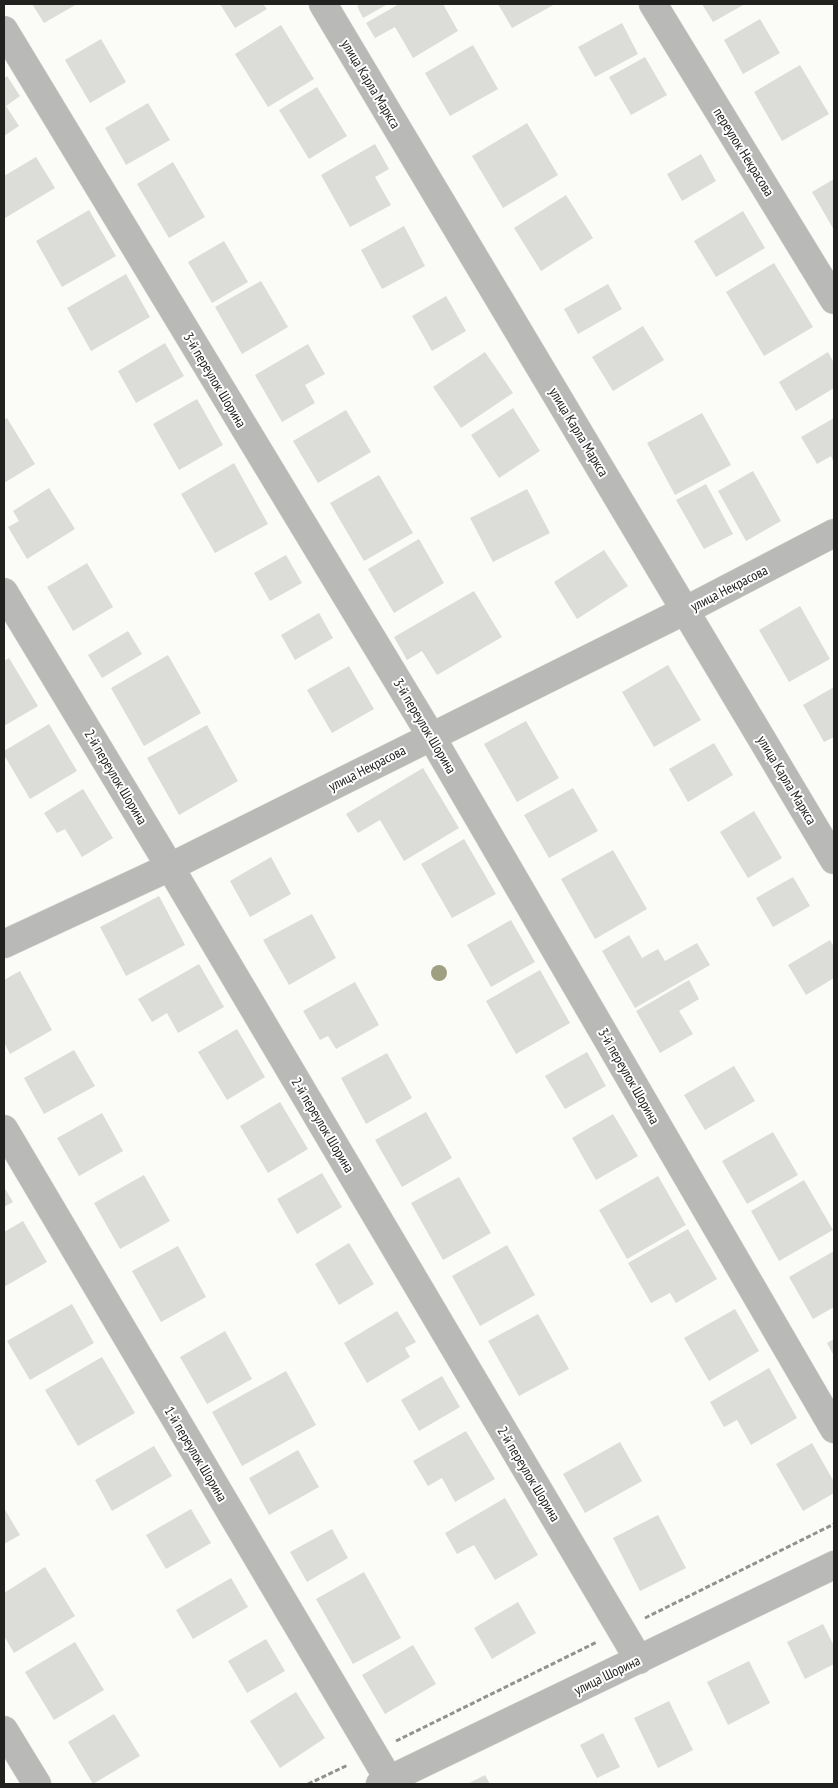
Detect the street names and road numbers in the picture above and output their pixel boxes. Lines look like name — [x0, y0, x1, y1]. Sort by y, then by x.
street label: улица Карла Маркса — [337, 36, 405, 132]
street label: переулок Некрасова — [710, 104, 778, 200]
street label: 3-й переулок Шорина — [179, 329, 251, 431]
street label: улица Карла Маркса — [545, 384, 613, 480]
street label: улица Некрасова — [687, 561, 771, 615]
street label: 3-й переулок Шорина — [389, 675, 461, 777]
street label: 2-й переулок Шорина — [80, 726, 152, 828]
street label: улица Карла Маркса — [753, 732, 821, 828]
street label: улица Некрасова — [325, 741, 409, 795]
street label: 3-й переулок Шорина — [594, 1025, 664, 1127]
street label: 2-й переулок Шорина — [287, 1074, 359, 1176]
street label: 1-й переулок Шорина — [160, 1403, 232, 1505]
street label: 2-й переулок Шорина — [493, 1423, 565, 1525]
street label: улица Шорина — [571, 1651, 643, 1699]

